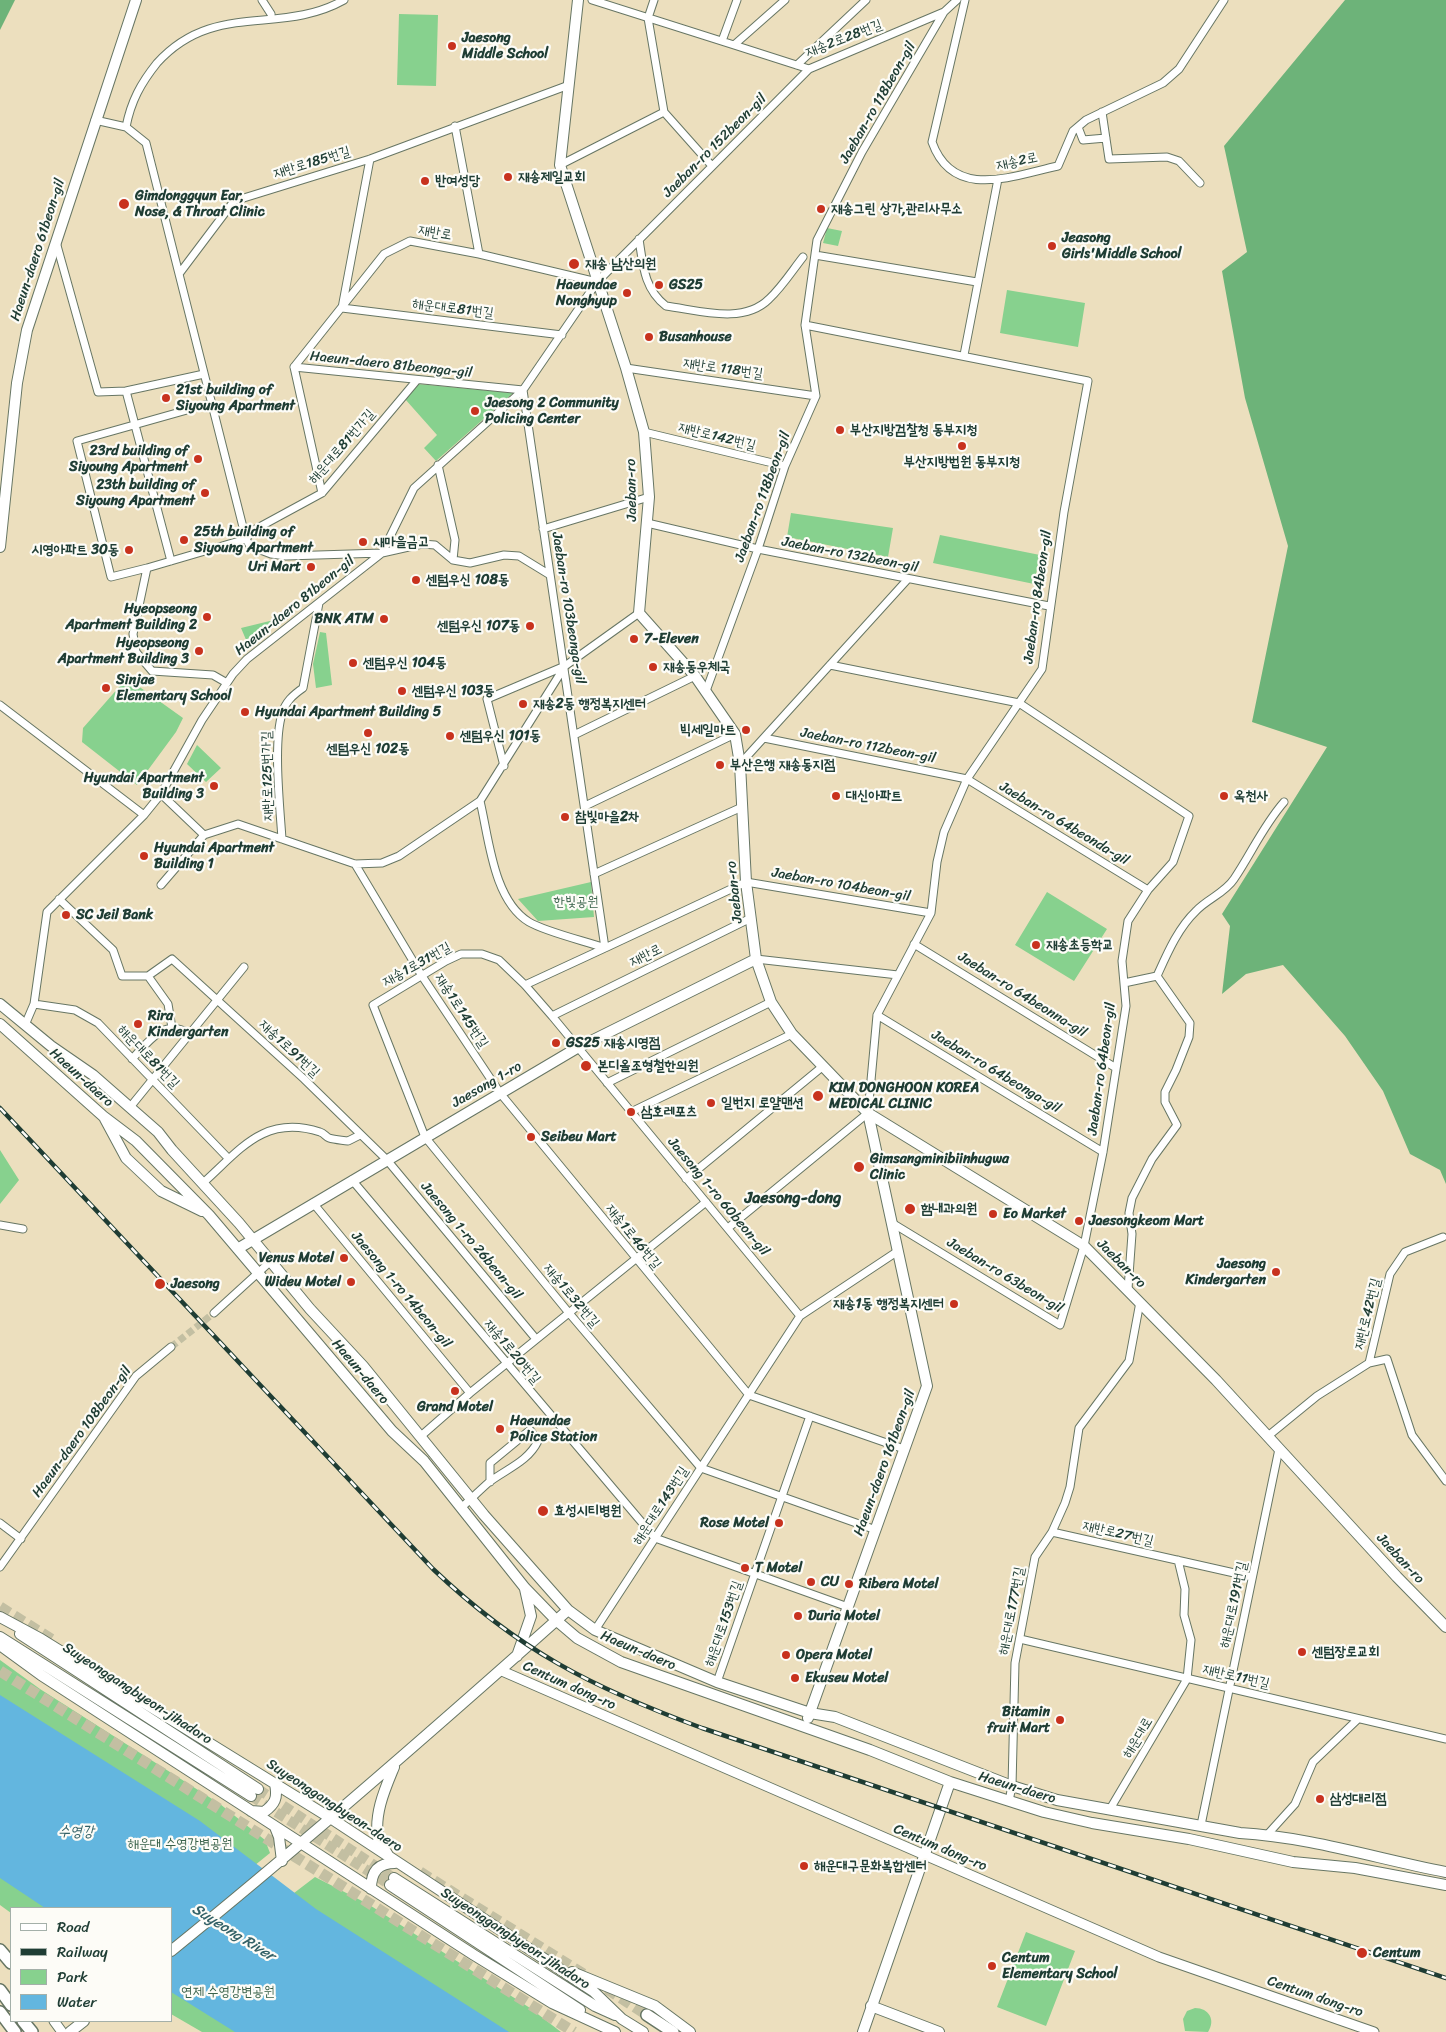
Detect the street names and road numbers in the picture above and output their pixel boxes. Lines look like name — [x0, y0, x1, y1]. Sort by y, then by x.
street label: 재송2로28번길 — [803, 17, 885, 61]
street label: Jaeban-ro 118beon-gil — [836, 39, 920, 167]
street label: Jaeban-ro 152beon-gil — [660, 91, 770, 201]
street label: 재반로185번길 — [272, 143, 352, 183]
street label: 재송2로 — [995, 149, 1039, 175]
street label: Haeun-daero 61beon-gil — [7, 177, 69, 323]
street label: 재반로 — [417, 222, 453, 244]
street label: 해운대로81번길 — [411, 296, 495, 322]
street label: Haeun-daero 81beonga-gil — [309, 348, 473, 382]
street label: 재반로 118번길 — [682, 355, 764, 383]
street label: 해운대로81번가길 — [305, 406, 379, 488]
street label: 재반로142번길 — [677, 419, 757, 455]
street label: Jaeban-ro 118beon-gil — [732, 430, 794, 564]
street label: Jaeban-ro — [623, 459, 641, 521]
street label: Jaeban-ro 84beon-gil — [1020, 529, 1056, 665]
street label: Jaeban-ro 103beonga-gil — [548, 531, 588, 685]
street label: Jaeban-ro 132beon-gil — [780, 534, 920, 576]
street label: Haeun-daero 81beon-gil — [232, 553, 358, 659]
street label: Jaeban-ro 112beon-gil — [799, 725, 937, 767]
street label: 재반로125번가길 — [259, 731, 277, 821]
street label: Jaeban-ro 64beonda-gil — [996, 779, 1132, 869]
street label: Jaeban-ro — [723, 860, 747, 924]
street label: Jaeban-ro 104beon-gil — [770, 865, 912, 905]
street label: 재송1로31번길 — [380, 939, 454, 991]
street label: 재반로 — [627, 941, 665, 971]
street label: Jaeban-ro 64beonna-gil — [955, 949, 1089, 1041]
street label: 재송1로145번길 — [431, 971, 491, 1051]
street label: Jaeban-ro 64beon-gil — [1084, 1002, 1120, 1136]
street label: 재송1로91번길 — [255, 1017, 323, 1081]
street label: 해운대로81번길 — [113, 1022, 183, 1092]
street label: Jaeban-ro 64beonga-gil — [928, 1027, 1064, 1117]
street label: Haeun-daero — [46, 1045, 116, 1111]
street label: Jaesong 1-ro — [449, 1058, 525, 1112]
street label: Jaesong 1-ro 60beon-gil — [664, 1134, 772, 1260]
street label: Jaesong 1-ro 26beon-gil — [417, 1179, 525, 1303]
street label: 재송1로46번길 — [602, 1201, 664, 1273]
street label: Jaesong 1-ro 14beon-gil — [347, 1228, 455, 1352]
street label: Jaeban-ro 63beon-gil — [944, 1235, 1066, 1317]
street label: Jaeban-ro — [1093, 1236, 1149, 1292]
street label: 재송1로32번길 — [539, 1261, 603, 1331]
street label: 재반로42번길 — [1351, 1276, 1385, 1352]
street label: 재송1로20번길 — [480, 1316, 544, 1388]
street label: Haeun-daero — [328, 1336, 392, 1408]
street label: Haeun-daero 108beon-gil — [29, 1363, 135, 1501]
street label: Haeun-daero 161beon-gil — [851, 1388, 919, 1538]
street label: 해운대로143번길 — [629, 1464, 693, 1548]
street label: 재반로27번길 — [1081, 1518, 1155, 1550]
street label: Jaeban-ro — [1373, 1530, 1427, 1588]
street label: 해운대로191번길 — [1217, 1560, 1251, 1650]
street label: 해운대로177번길 — [995, 1565, 1029, 1657]
street label: 해운대로153번길 — [701, 1579, 747, 1669]
street label: Haeun-daero — [598, 1628, 678, 1674]
street label: Suyeonggangbyeon-jihadoro — [59, 1640, 215, 1748]
street label: Centum dong-ro — [520, 1658, 618, 1714]
street label: 재반로11번길 — [1201, 1661, 1271, 1693]
street label: 해운대로 — [1119, 1714, 1157, 1762]
street label: Suyeonggangbyeon-daero — [263, 1756, 405, 1856]
street label: Haeun-daero — [976, 1768, 1058, 1808]
street label: Centum dong-ro — [891, 1821, 989, 1875]
street label: Suyeonggangbyeon-jihadoro — [437, 1885, 593, 1993]
street label: Centum dong-ro — [1265, 1973, 1365, 2021]

